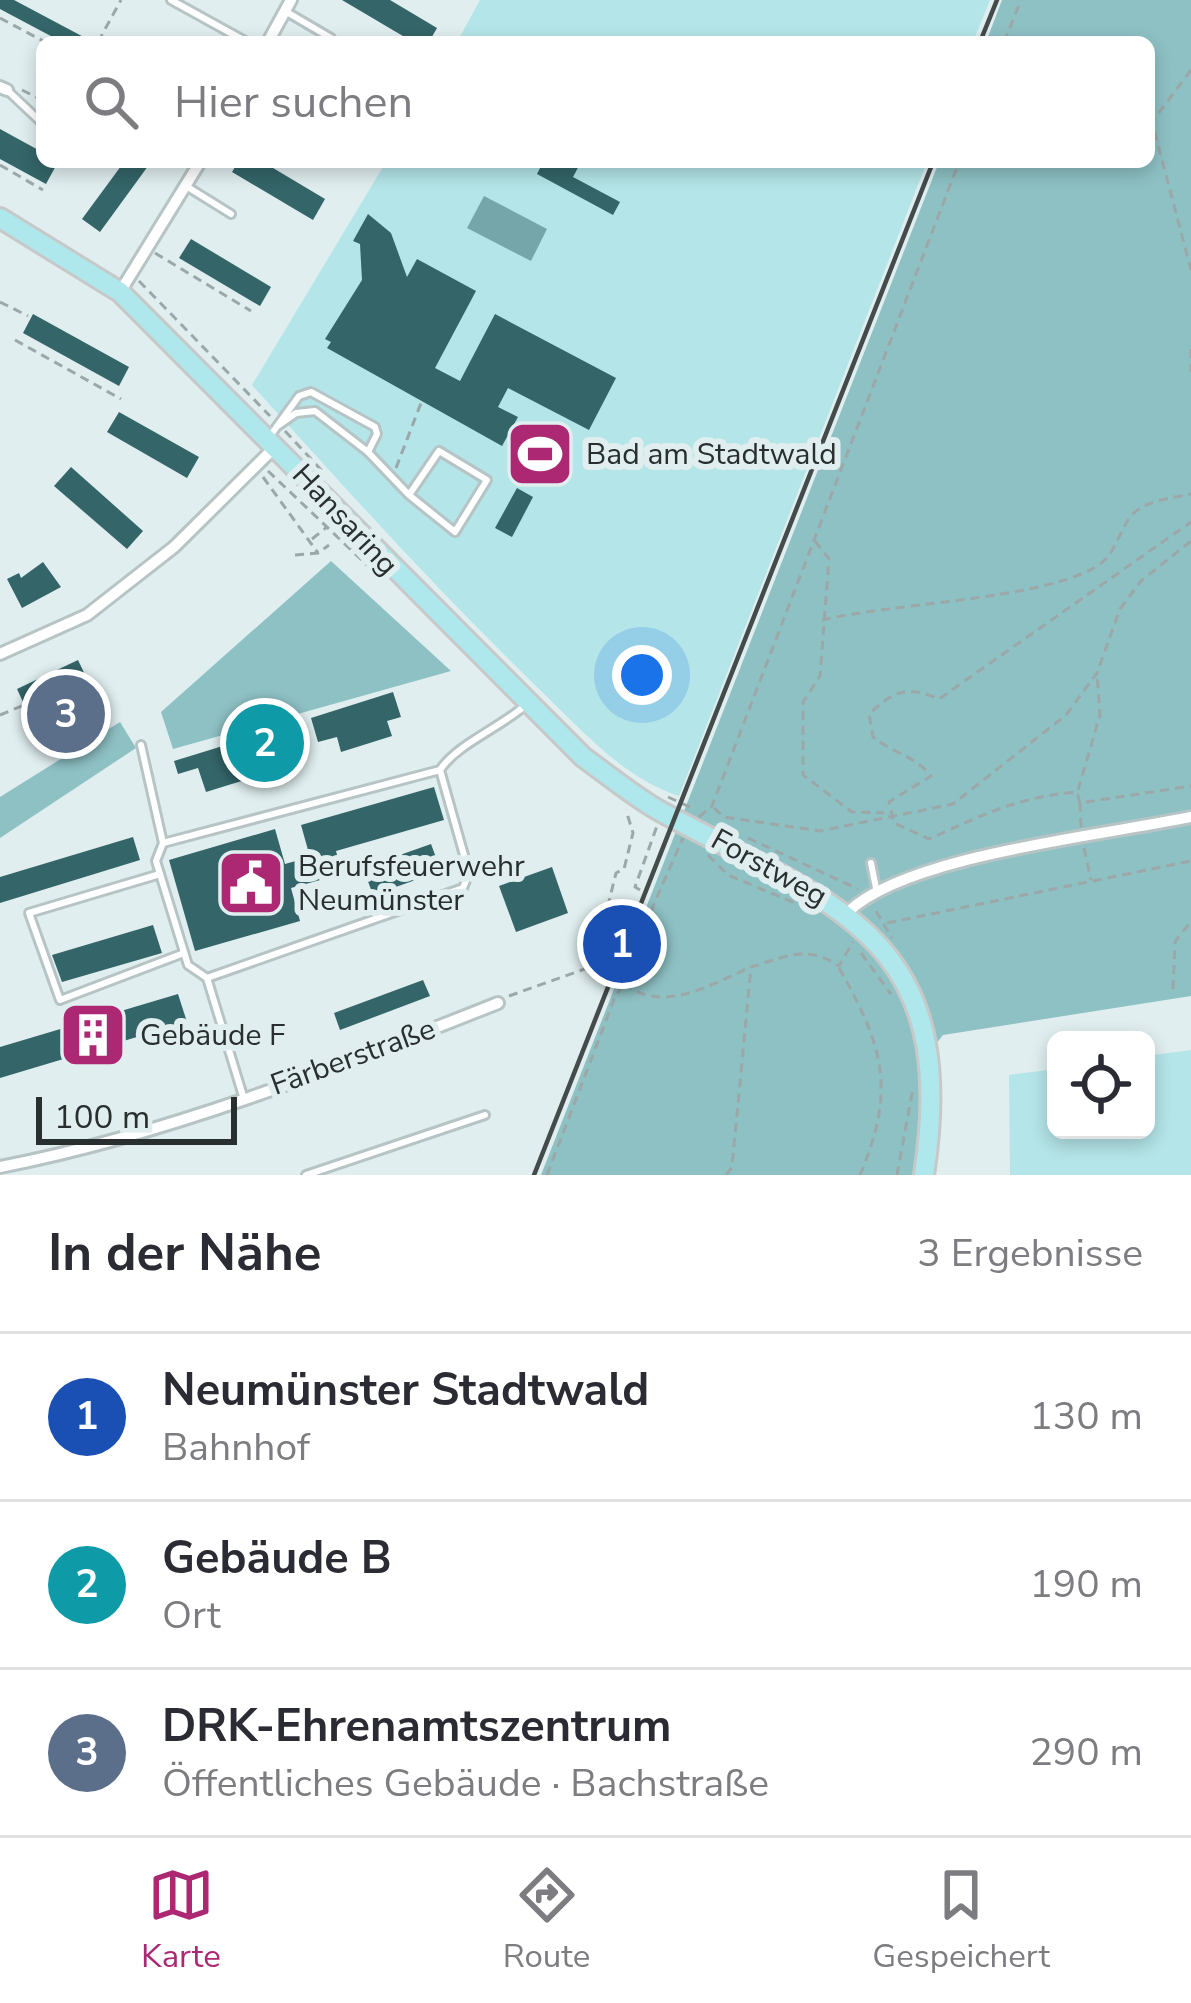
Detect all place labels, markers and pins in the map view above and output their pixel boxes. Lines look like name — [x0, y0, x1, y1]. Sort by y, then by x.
sports icon: Bad am Stadtwald — [505, 419, 575, 489]
place label: Bad am Stadtwald — [586, 434, 837, 475]
pin: 3 — [27, 669, 105, 759]
pin: 2 — [226, 698, 304, 788]
place label: Berufsfeuerwehr Neumünster — [298, 846, 525, 921]
public building icon: Berufsfeuerwehr Neumünster — [216, 848, 286, 918]
pin: 1 — [583, 899, 661, 989]
building icon: Gebäude F — [58, 1000, 128, 1070]
place label: Gebäude F — [140, 1015, 286, 1056]

